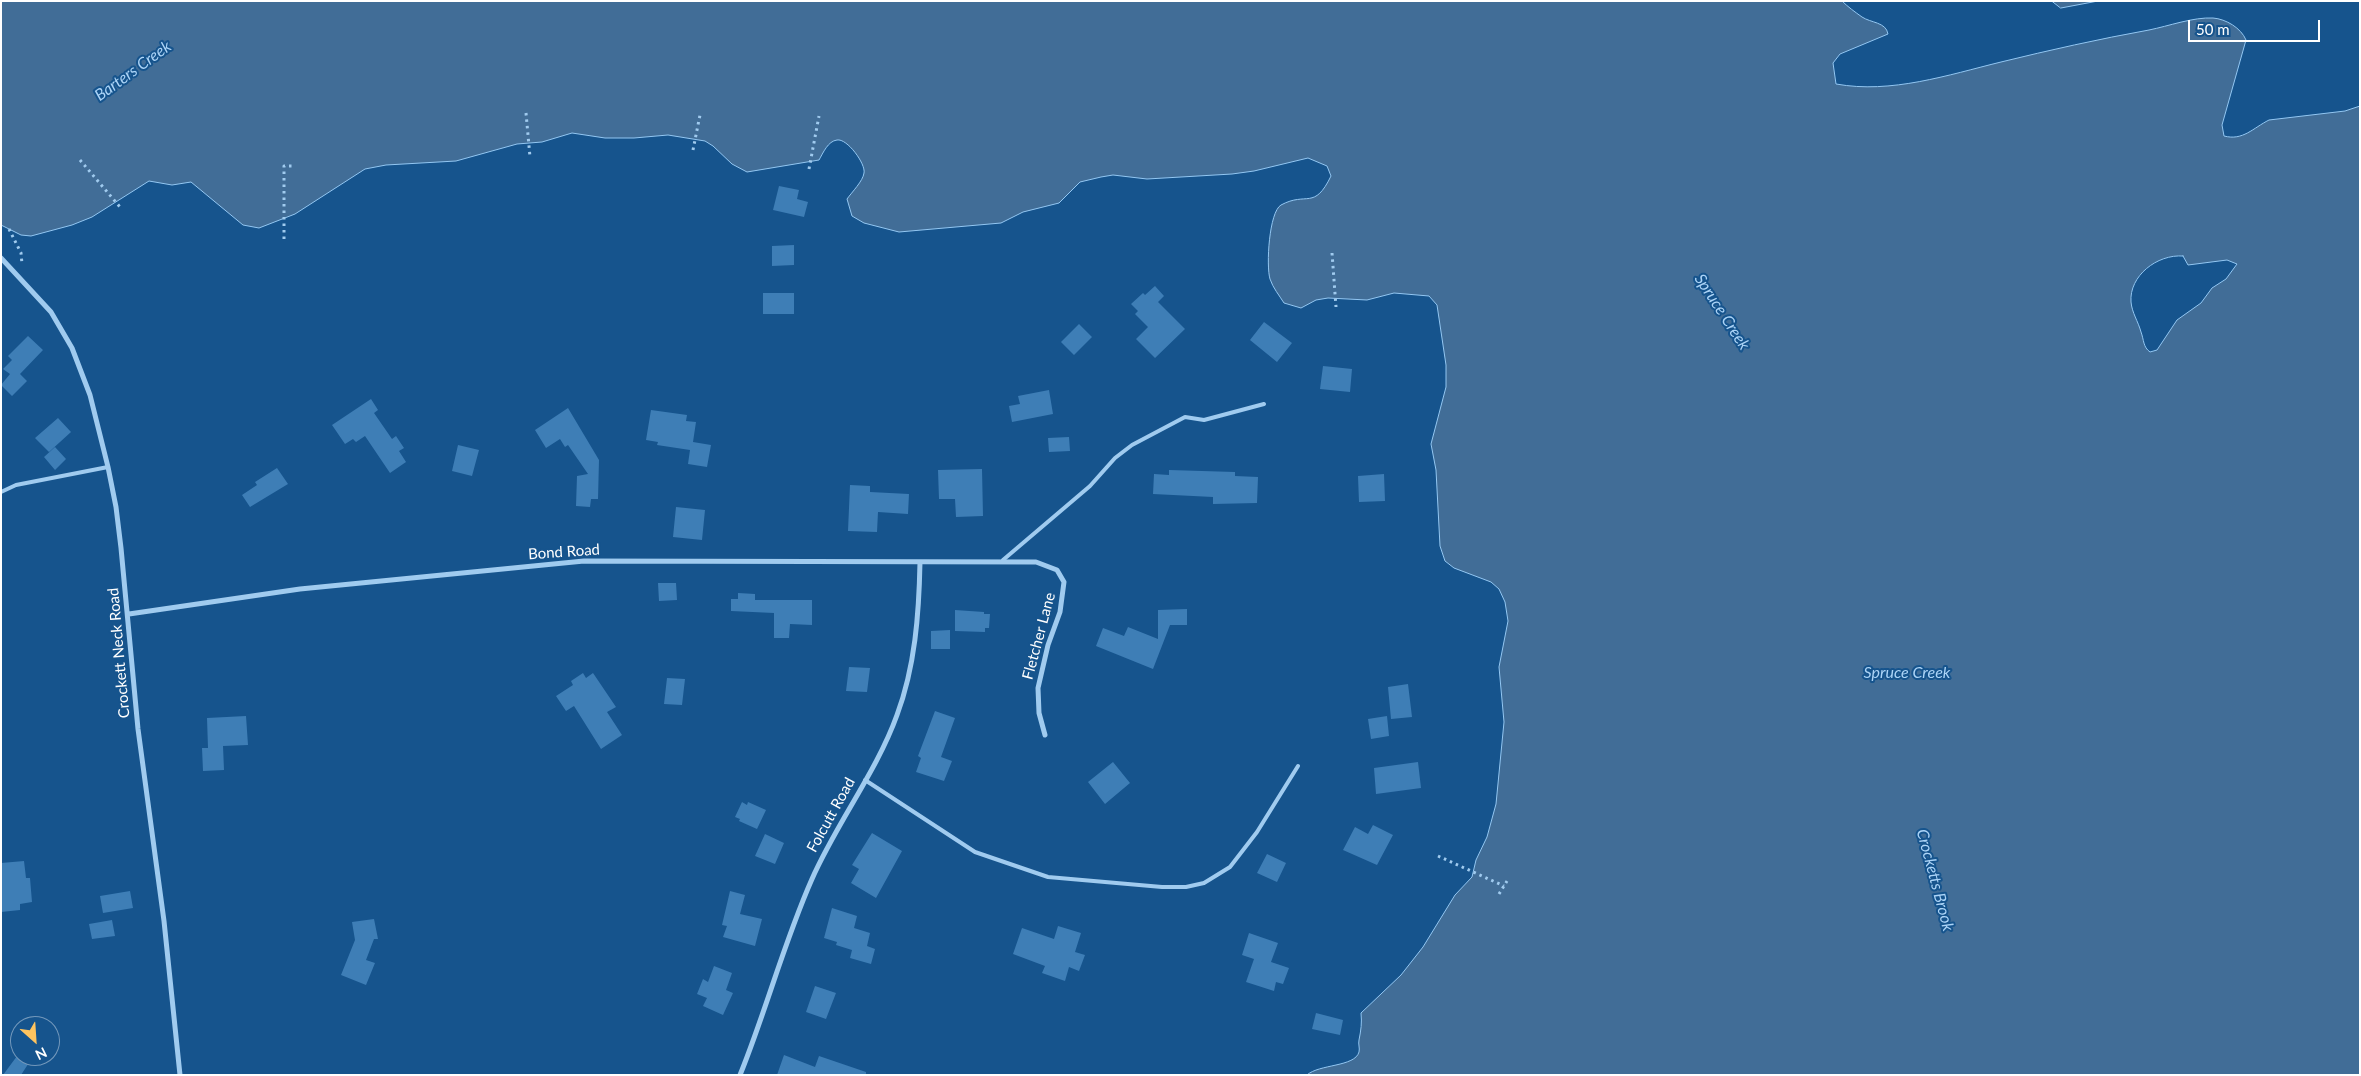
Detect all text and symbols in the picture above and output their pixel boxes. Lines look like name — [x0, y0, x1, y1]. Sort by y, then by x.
scale bar — [2191, 10, 2324, 42]
text: 50 m — [2196, 20, 2230, 38]
water label: Barters Creek — [91, 37, 175, 105]
water label: Spruce Creek — [1690, 270, 1754, 354]
street label: Bond Road — [527, 541, 601, 563]
street label: Crockett Neck Road — [104, 587, 134, 719]
street label: Fletcher Lane — [1019, 591, 1059, 681]
water label: Spruce Creek — [1864, 663, 1950, 683]
street label: Folcutt Road — [803, 774, 859, 856]
water label: Crocketts Brook — [1912, 827, 1958, 933]
north arrow — [10, 1016, 60, 1066]
text: N — [33, 1044, 50, 1064]

